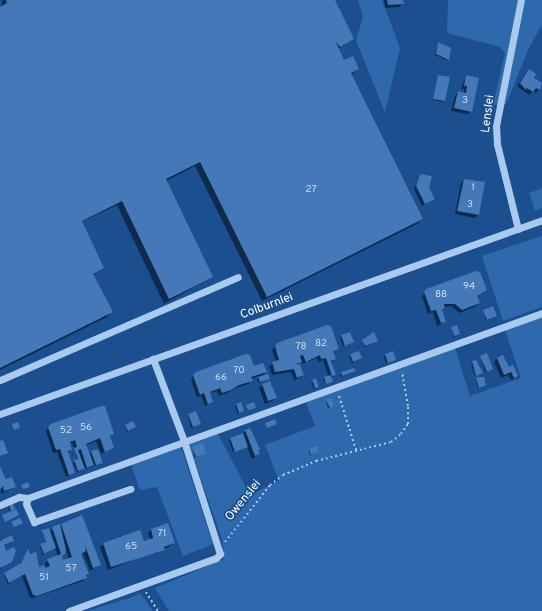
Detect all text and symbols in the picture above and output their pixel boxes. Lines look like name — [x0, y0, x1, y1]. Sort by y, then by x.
street label: Lenslei — [480, 94, 498, 134]
house number: 3 — [462, 95, 468, 107]
house number: 1 — [471, 182, 475, 194]
house number: 27 — [305, 184, 317, 196]
house number: 3 — [467, 199, 473, 211]
house number: 94 — [463, 281, 475, 293]
house number: 88 — [435, 289, 447, 301]
street label: Colburnlei — [239, 291, 295, 323]
house number: 82 — [315, 338, 327, 350]
house number: 78 — [295, 341, 307, 353]
house number: 70 — [233, 365, 245, 377]
house number: 66 — [215, 372, 227, 384]
house number: 56 — [80, 422, 92, 434]
house number: 52 — [60, 425, 72, 437]
street label: Owenslei — [223, 478, 265, 524]
house number: 71 — [157, 528, 167, 540]
house number: 65 — [125, 541, 137, 553]
house number: 57 — [65, 563, 77, 575]
house number: 51 — [39, 572, 49, 584]

